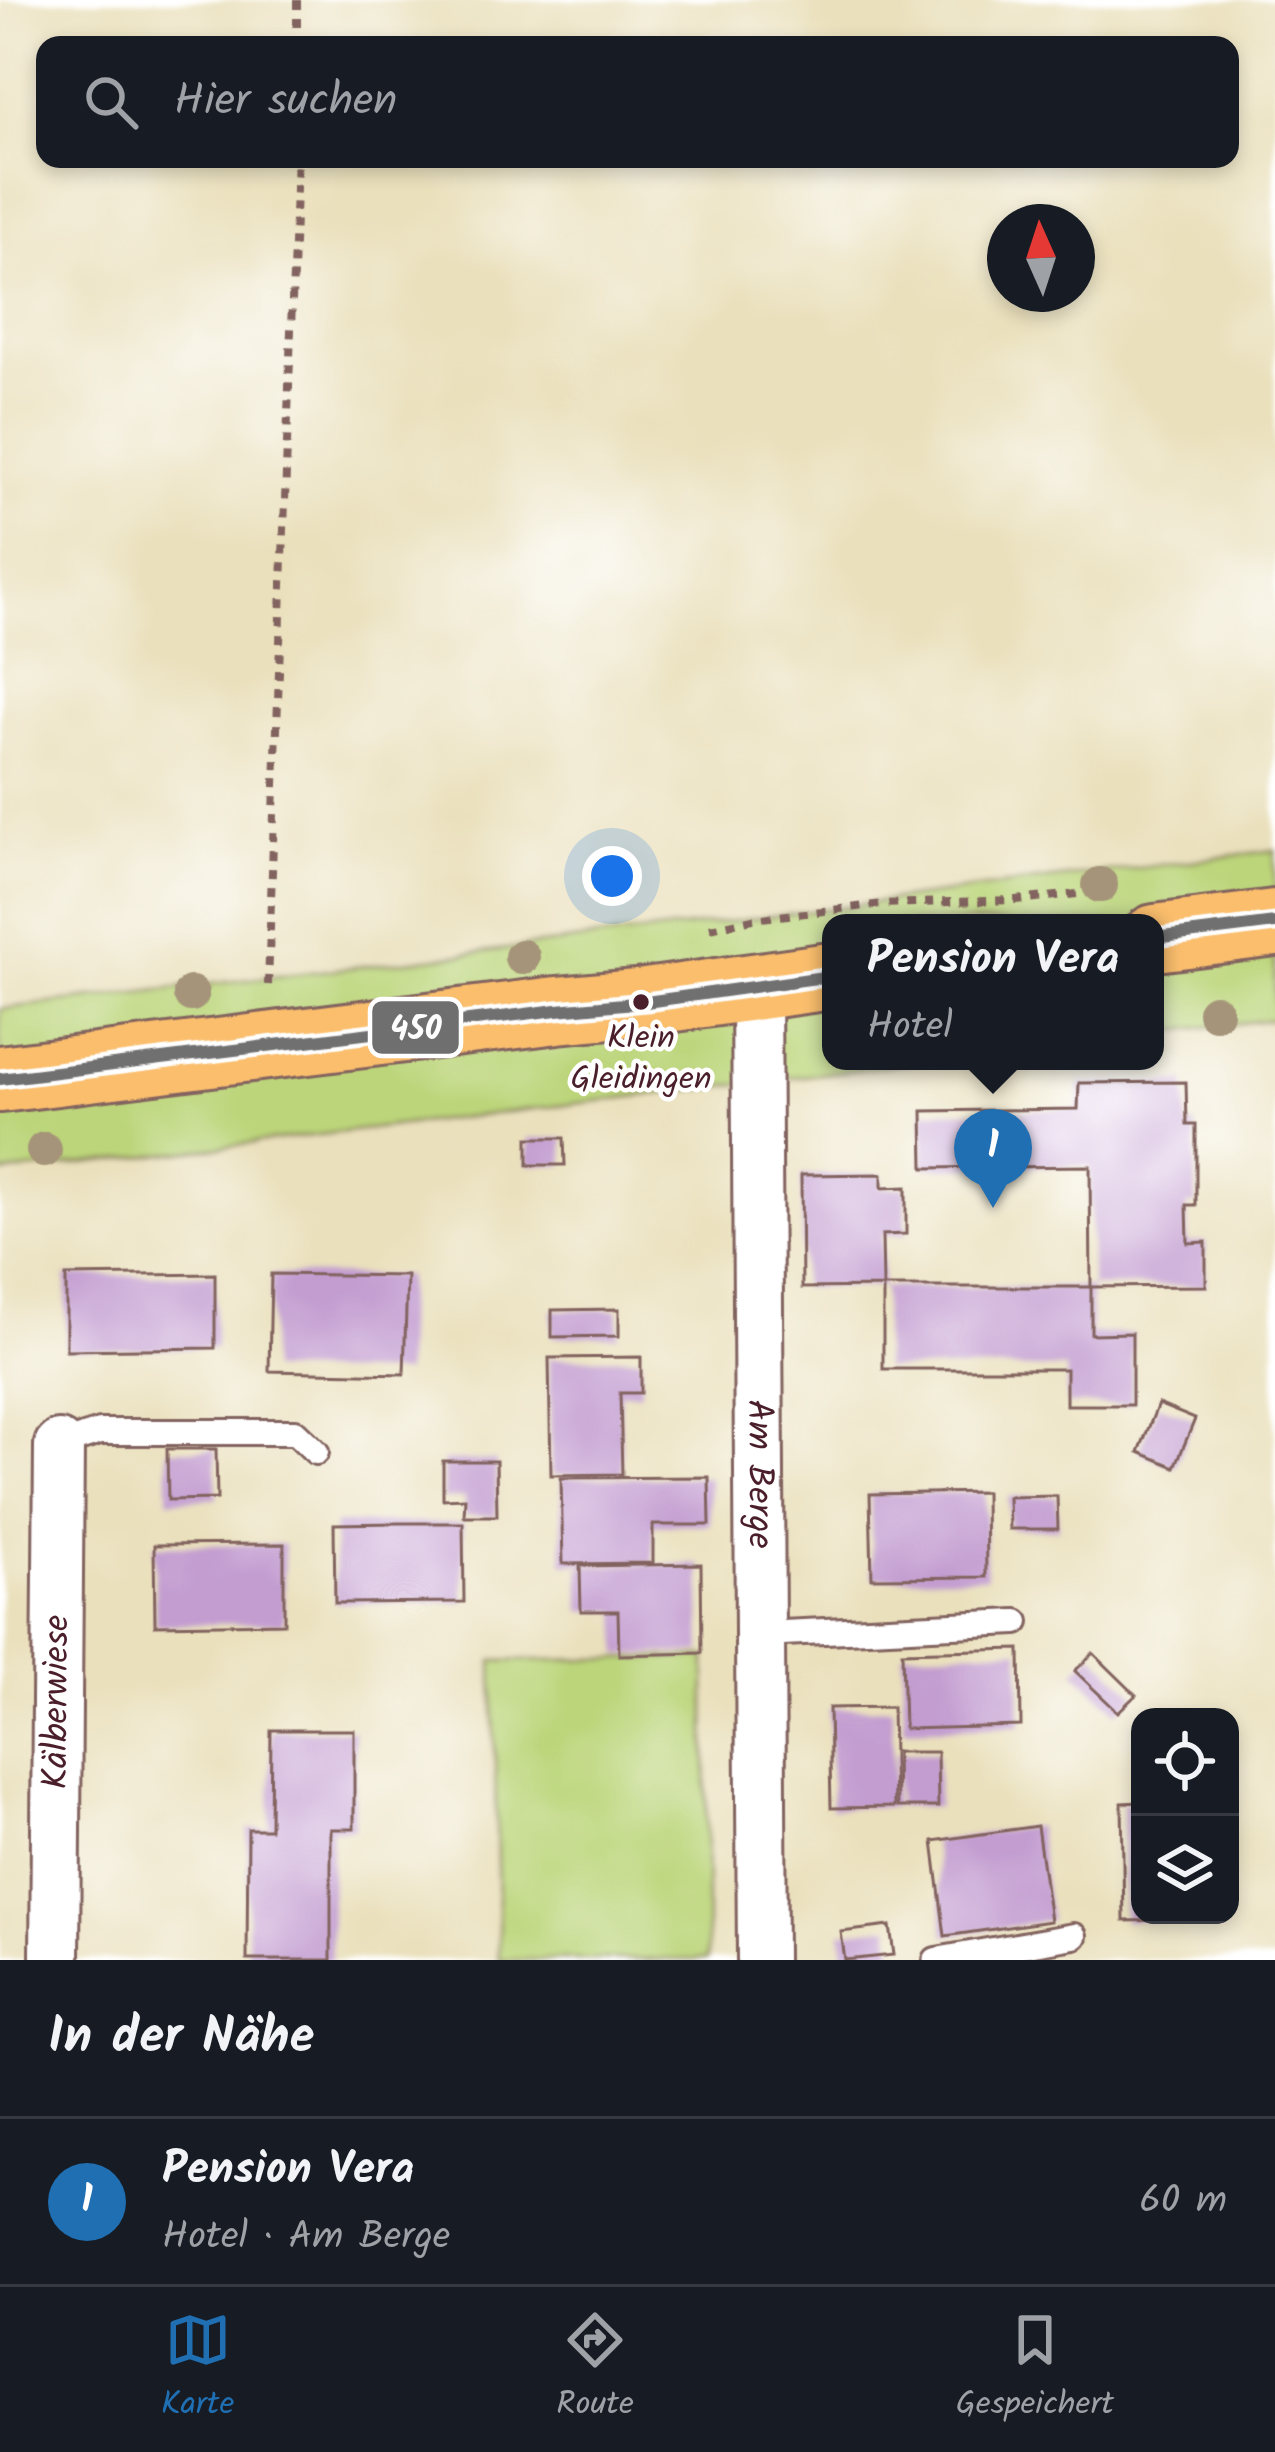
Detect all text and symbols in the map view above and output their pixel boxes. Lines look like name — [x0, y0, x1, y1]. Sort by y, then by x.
search box — [36, 36, 1239, 168]
text: Hier suchen — [174, 66, 397, 138]
icon: search — [78, 69, 144, 135]
north arrow — [987, 204, 1095, 312]
your location — [582, 846, 642, 906]
popup — [822, 914, 1164, 1070]
text: Pension Vera — [867, 925, 1119, 997]
marker: Klein Gleidingen — [630, 991, 652, 1013]
text: Hotel — [867, 997, 953, 1059]
line badge: 450 — [370, 999, 461, 1056]
text: 450 — [390, 1004, 443, 1057]
place label: Klein Gleidingen — [571, 1013, 711, 1107]
pin: 1 — [954, 1109, 1032, 1208]
street label: Am Berge — [730, 1399, 788, 1549]
street label: Kälberwiese — [28, 1614, 86, 1790]
map controls — [1131, 1708, 1239, 1924]
button: locate — [1131, 1708, 1239, 1816]
button: layers — [1131, 1816, 1239, 1924]
text: In der Nähe — [48, 1998, 314, 2079]
text: Pension Vera — [162, 2135, 414, 2207]
text: 1 — [81, 2171, 93, 2233]
text: 60 m — [1139, 2171, 1227, 2233]
text: Hotel · Am Berge — [162, 2207, 450, 2269]
tab: Karte — [161, 2307, 234, 2432]
tab: Route — [556, 2307, 634, 2432]
tab: Gespeichert — [956, 2307, 1114, 2432]

